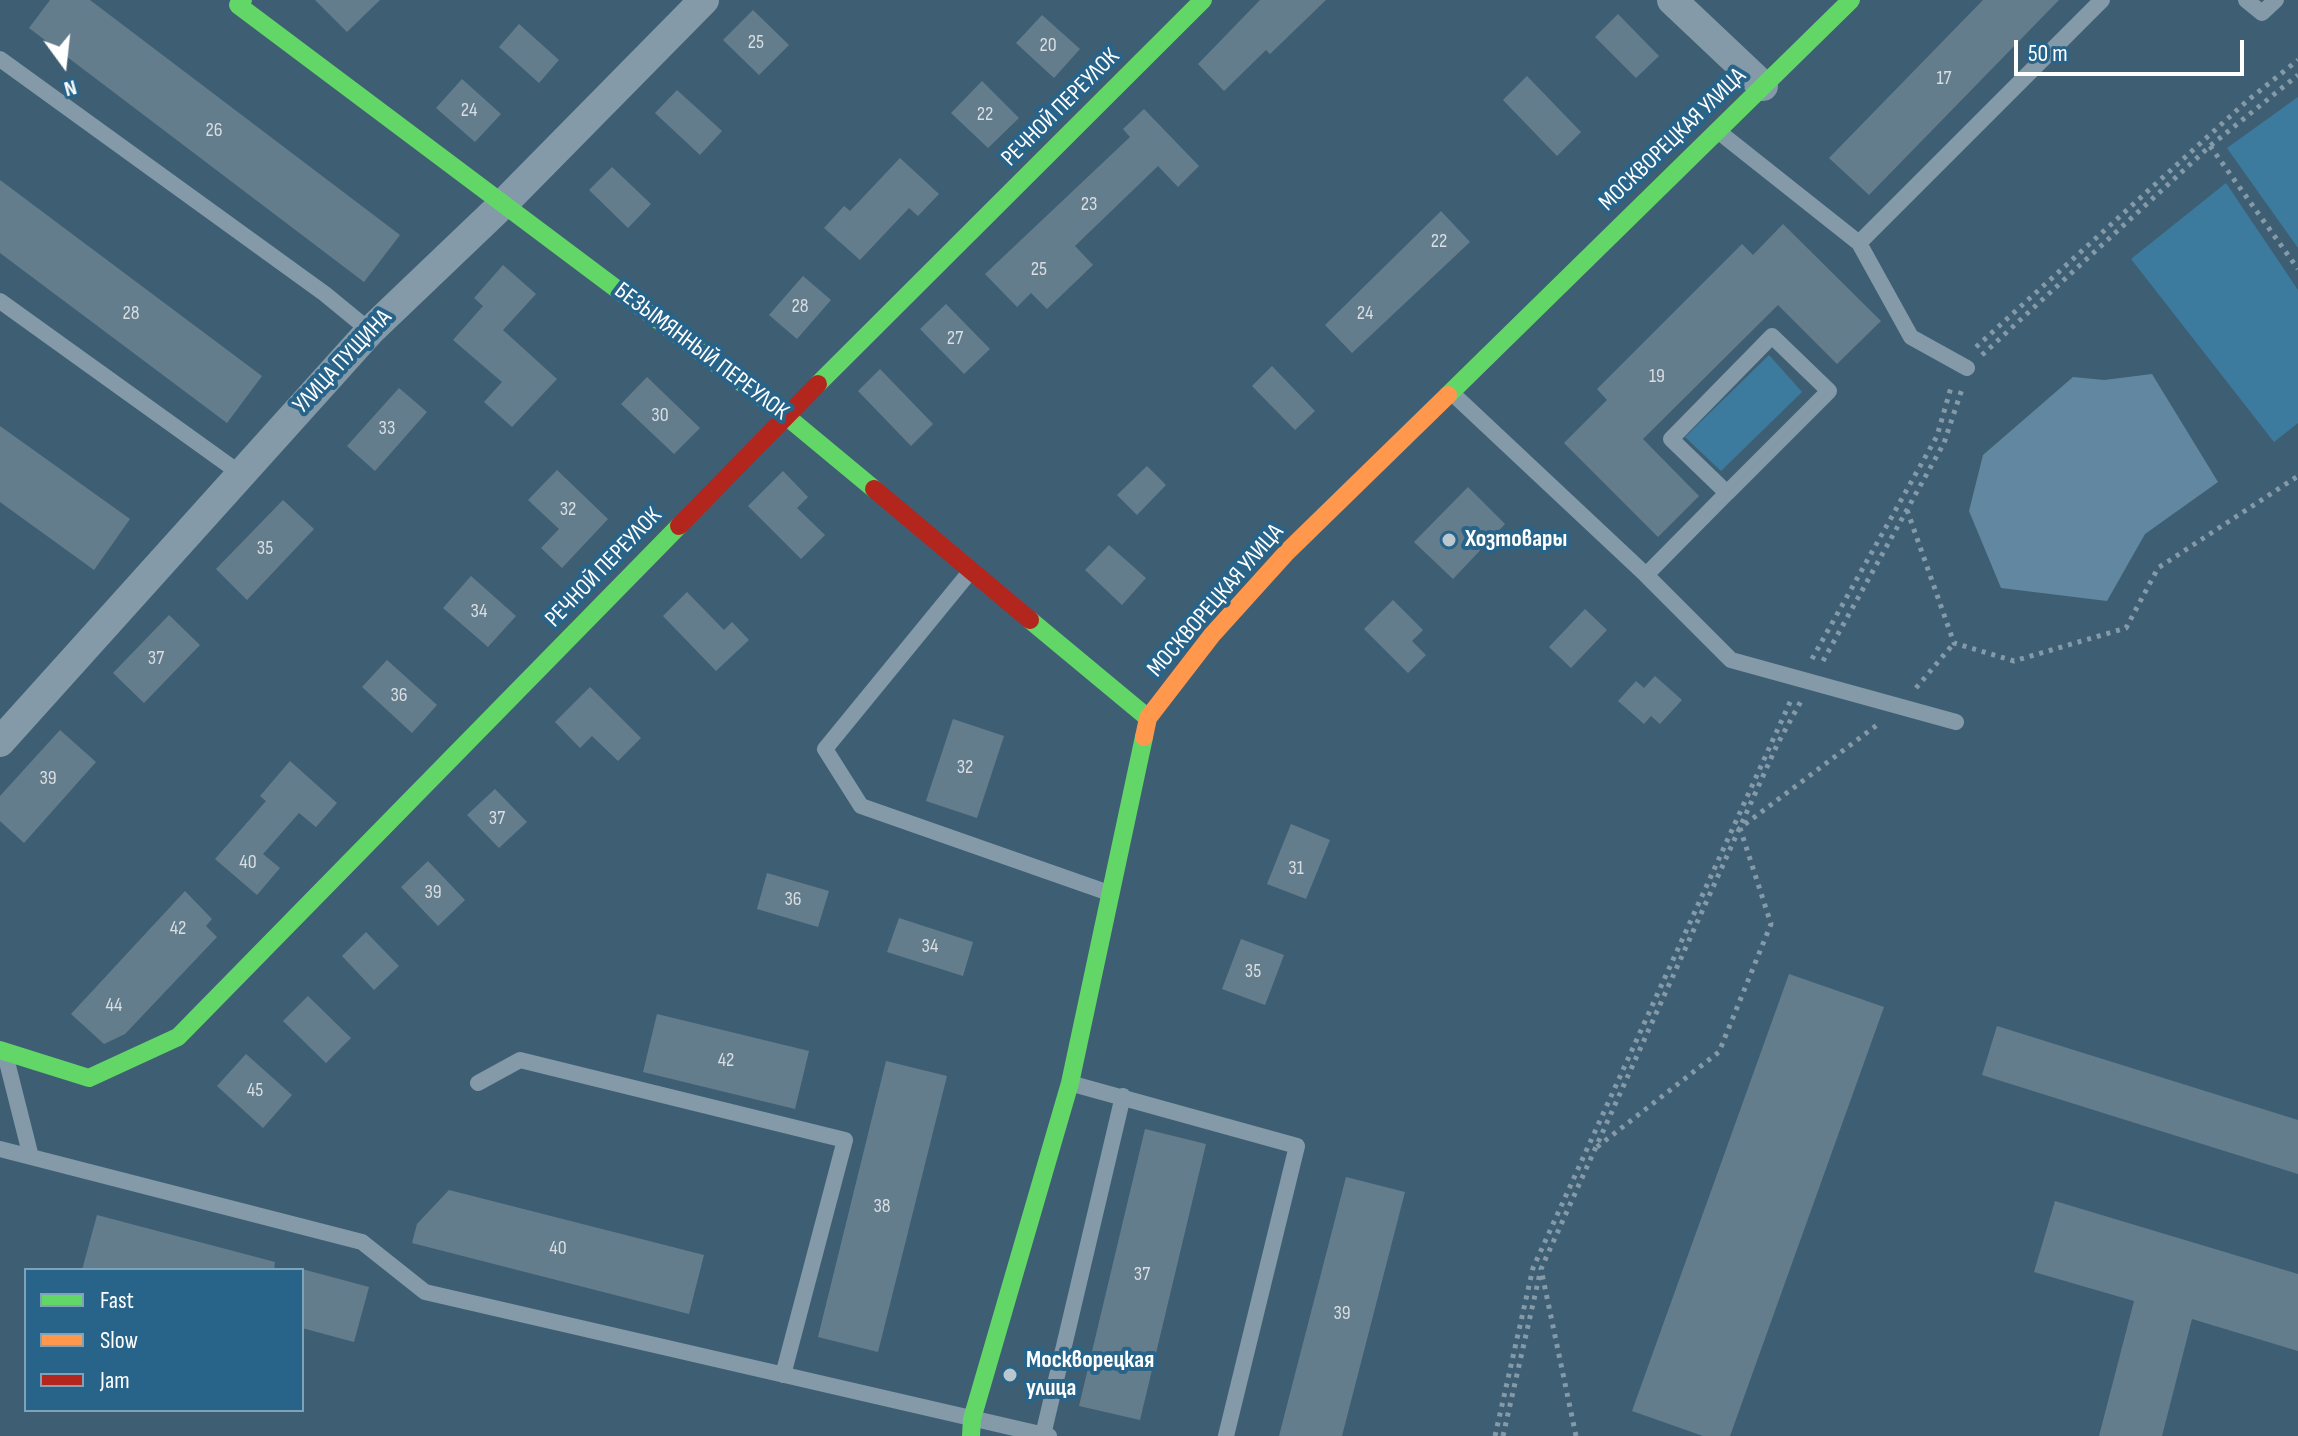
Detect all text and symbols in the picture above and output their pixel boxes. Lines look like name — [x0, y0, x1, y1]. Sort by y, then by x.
north arrow — [24, 24, 104, 104]
scale bar — [2018, 24, 2248, 74]
house number: 25 — [748, 31, 764, 55]
house number: 20 — [1039, 34, 1057, 58]
text: 50 m — [2028, 39, 2068, 68]
street label: РЕЧНОЙ ПЕРЕУЛОК — [996, 43, 1126, 173]
street label: МОСКВОРЕЦКАЯ УЛИЦА — [1594, 63, 1752, 217]
house number: 17 — [1937, 67, 1951, 91]
text: N — [61, 73, 80, 102]
house number: 24 — [461, 99, 477, 123]
house number: 22 — [977, 103, 993, 127]
house number: 26 — [206, 119, 222, 143]
house number: 23 — [1081, 193, 1097, 217]
house number: 22 — [1431, 230, 1447, 254]
house number: 25 — [1031, 258, 1047, 282]
street label: БЕЗЫМЯННЫЙ ПЕРЕУЛОК — [608, 277, 794, 427]
house number: 28 — [792, 295, 808, 319]
house number: 28 — [123, 302, 139, 326]
house number: 24 — [1357, 302, 1373, 326]
street label: УЛИЦА ПУЩИНА — [288, 304, 398, 420]
house number: 27 — [947, 327, 963, 351]
house number: 19 — [1649, 365, 1665, 389]
house number: 30 — [651, 404, 669, 428]
house number: 33 — [379, 417, 395, 441]
house number: 32 — [560, 498, 576, 522]
street label: РЕЧНОЙ ПЕРЕУЛОК — [540, 502, 668, 634]
street label: МОСКВОРЕЦКАЯ УЛИЦА — [1142, 519, 1290, 683]
place label: Хозтовары — [1465, 526, 1567, 554]
marker: Хозтовары — [1440, 531, 1458, 549]
house number: 35 — [257, 537, 273, 561]
house number: 34 — [471, 600, 487, 624]
house number: 37 — [148, 647, 164, 671]
house number: 36 — [390, 684, 408, 708]
house number: 32 — [957, 756, 973, 780]
house number: 39 — [39, 767, 57, 791]
house number: 37 — [489, 807, 505, 831]
house number: 40 — [239, 851, 257, 875]
house number: 31 — [1288, 857, 1304, 881]
house number: 39 — [424, 881, 442, 905]
house number: 36 — [784, 888, 802, 912]
house number: 42 — [170, 917, 186, 941]
house number: 34 — [922, 935, 938, 959]
house number: 35 — [1245, 960, 1261, 984]
house number: 44 — [106, 994, 122, 1018]
house number: 42 — [718, 1049, 734, 1073]
house number: 45 — [247, 1079, 263, 1103]
house number: 38 — [873, 1195, 891, 1219]
house number: 40 — [549, 1237, 567, 1261]
house number: 37 — [1134, 1263, 1150, 1287]
legend — [24, 1268, 304, 1412]
text: Fast — [100, 1286, 134, 1315]
house number: 39 — [1333, 1302, 1351, 1326]
text: Slow — [100, 1326, 138, 1355]
place label: Москворецкая улица — [1026, 1347, 1154, 1403]
text: Jam — [100, 1366, 130, 1395]
marker: Москворецкая улица — [1001, 1366, 1019, 1384]

